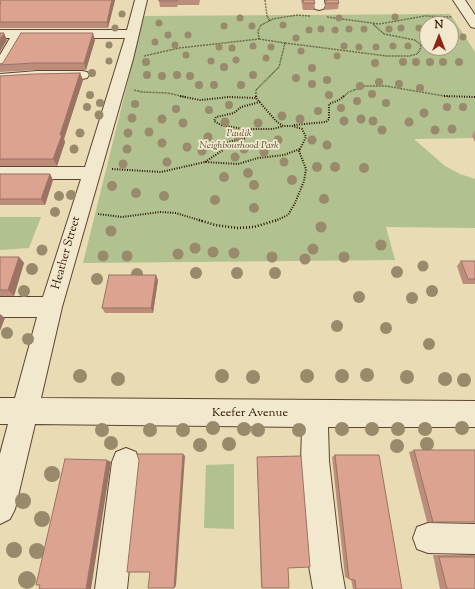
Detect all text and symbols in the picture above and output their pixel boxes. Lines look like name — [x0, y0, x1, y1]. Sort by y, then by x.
north arrow — [419, 16, 459, 56]
text: N — [435, 17, 443, 33]
park label: Paulik Neighbourhood Park — [199, 128, 279, 152]
street label: Heather Street — [50, 215, 84, 291]
street label: Keefer Avenue — [212, 407, 288, 421]

